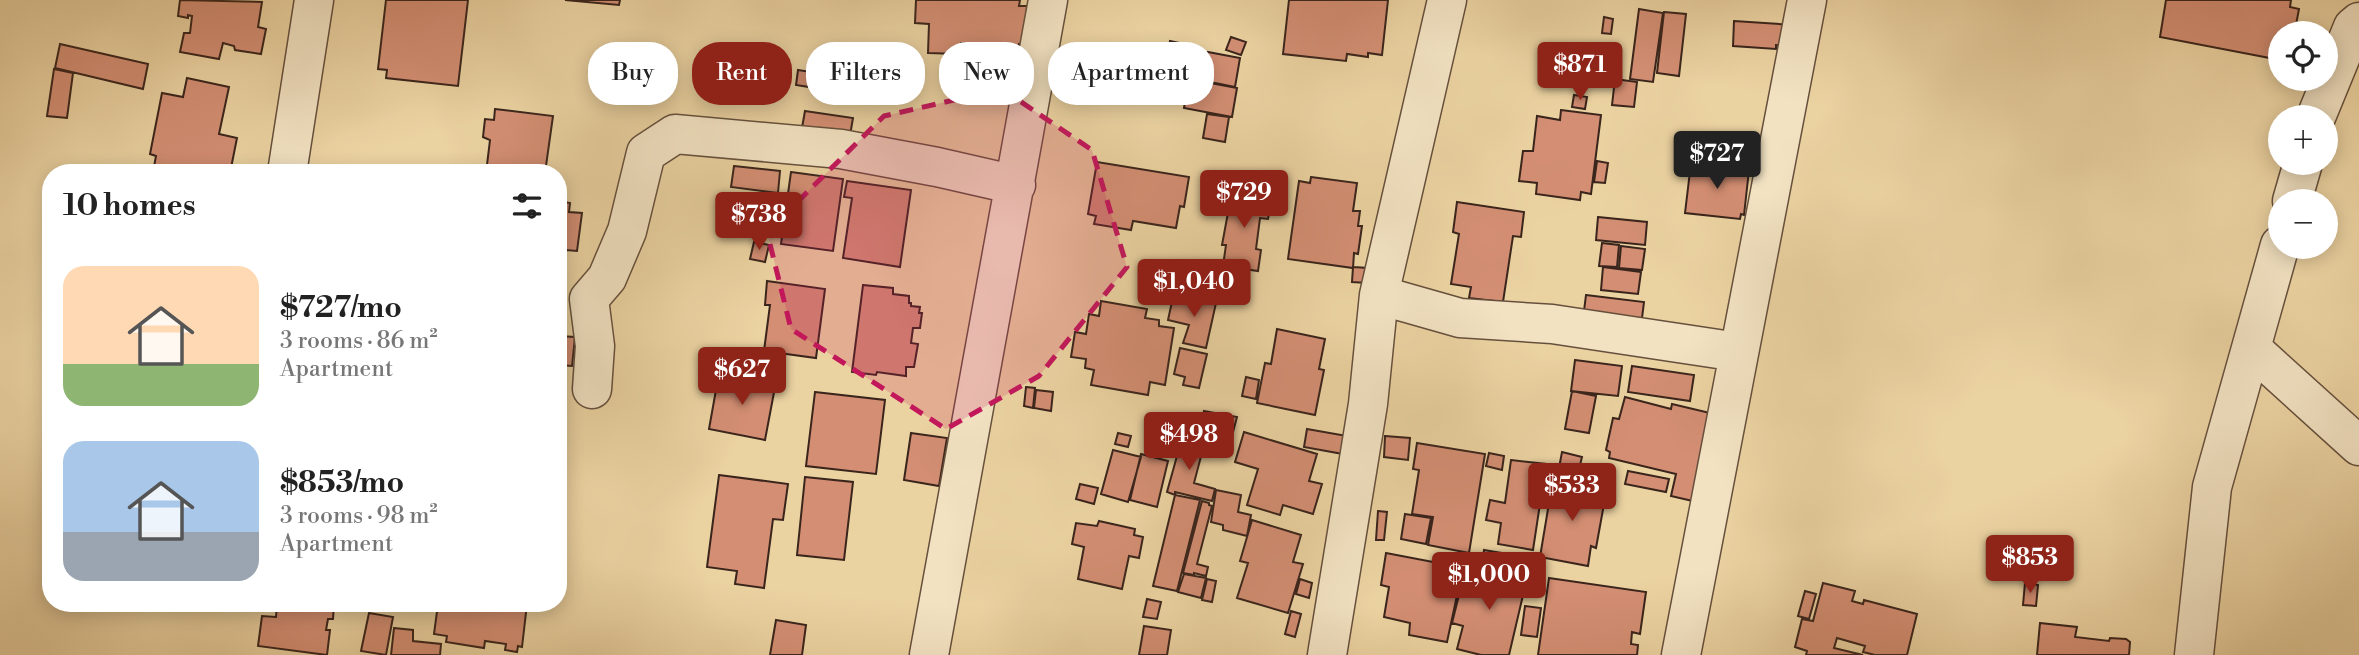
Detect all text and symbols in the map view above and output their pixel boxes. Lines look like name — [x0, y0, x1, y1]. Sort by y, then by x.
map controls — [2268, 21, 2338, 259]
button: locate — [2268, 21, 2338, 91]
chip: Buy — [588, 42, 678, 105]
chip: Rent — [692, 42, 792, 105]
chip: Filters — [806, 42, 925, 105]
chip: New — [939, 42, 1034, 105]
chip: Apartment — [1048, 42, 1214, 105]
pin: $871 — [1539, 42, 1621, 102]
text: $871 — [1553, 51, 1607, 79]
button: + — [2268, 105, 2338, 175]
pin: $727 — [1676, 132, 1758, 191]
text: $727 — [1690, 140, 1744, 168]
pin: $729 — [1203, 170, 1285, 230]
text: $729 — [1216, 179, 1272, 207]
text: 10 homes — [63, 187, 196, 225]
icon: filters — [508, 187, 546, 225]
button: − — [2268, 189, 2338, 259]
pin: $738 — [718, 192, 800, 252]
text: $738 — [731, 201, 787, 229]
pin: $1,040 — [1137, 260, 1251, 319]
text: $1,040 — [1154, 268, 1234, 296]
text: $727/mo — [280, 289, 402, 327]
icon: home — [119, 294, 203, 378]
text: 3 rooms · 86 m² — [280, 327, 437, 355]
pin: $627 — [701, 348, 783, 407]
text: Apartment — [280, 355, 393, 383]
text: $627 — [714, 356, 770, 384]
pin: $498 — [1148, 412, 1230, 472]
text: $498 — [1160, 421, 1218, 449]
pin: $533 — [1531, 463, 1613, 523]
text: $853/mo — [280, 464, 404, 502]
icon: home — [119, 469, 203, 553]
text: $533 — [1544, 472, 1600, 500]
text: 3 rooms · 98 m² — [280, 502, 437, 530]
text: Apartment — [280, 530, 393, 558]
pin: $853 — [1989, 536, 2071, 595]
text: $853 — [2002, 544, 2058, 572]
pin: $1,000 — [1432, 552, 1546, 612]
text: $1,000 — [1448, 561, 1530, 589]

